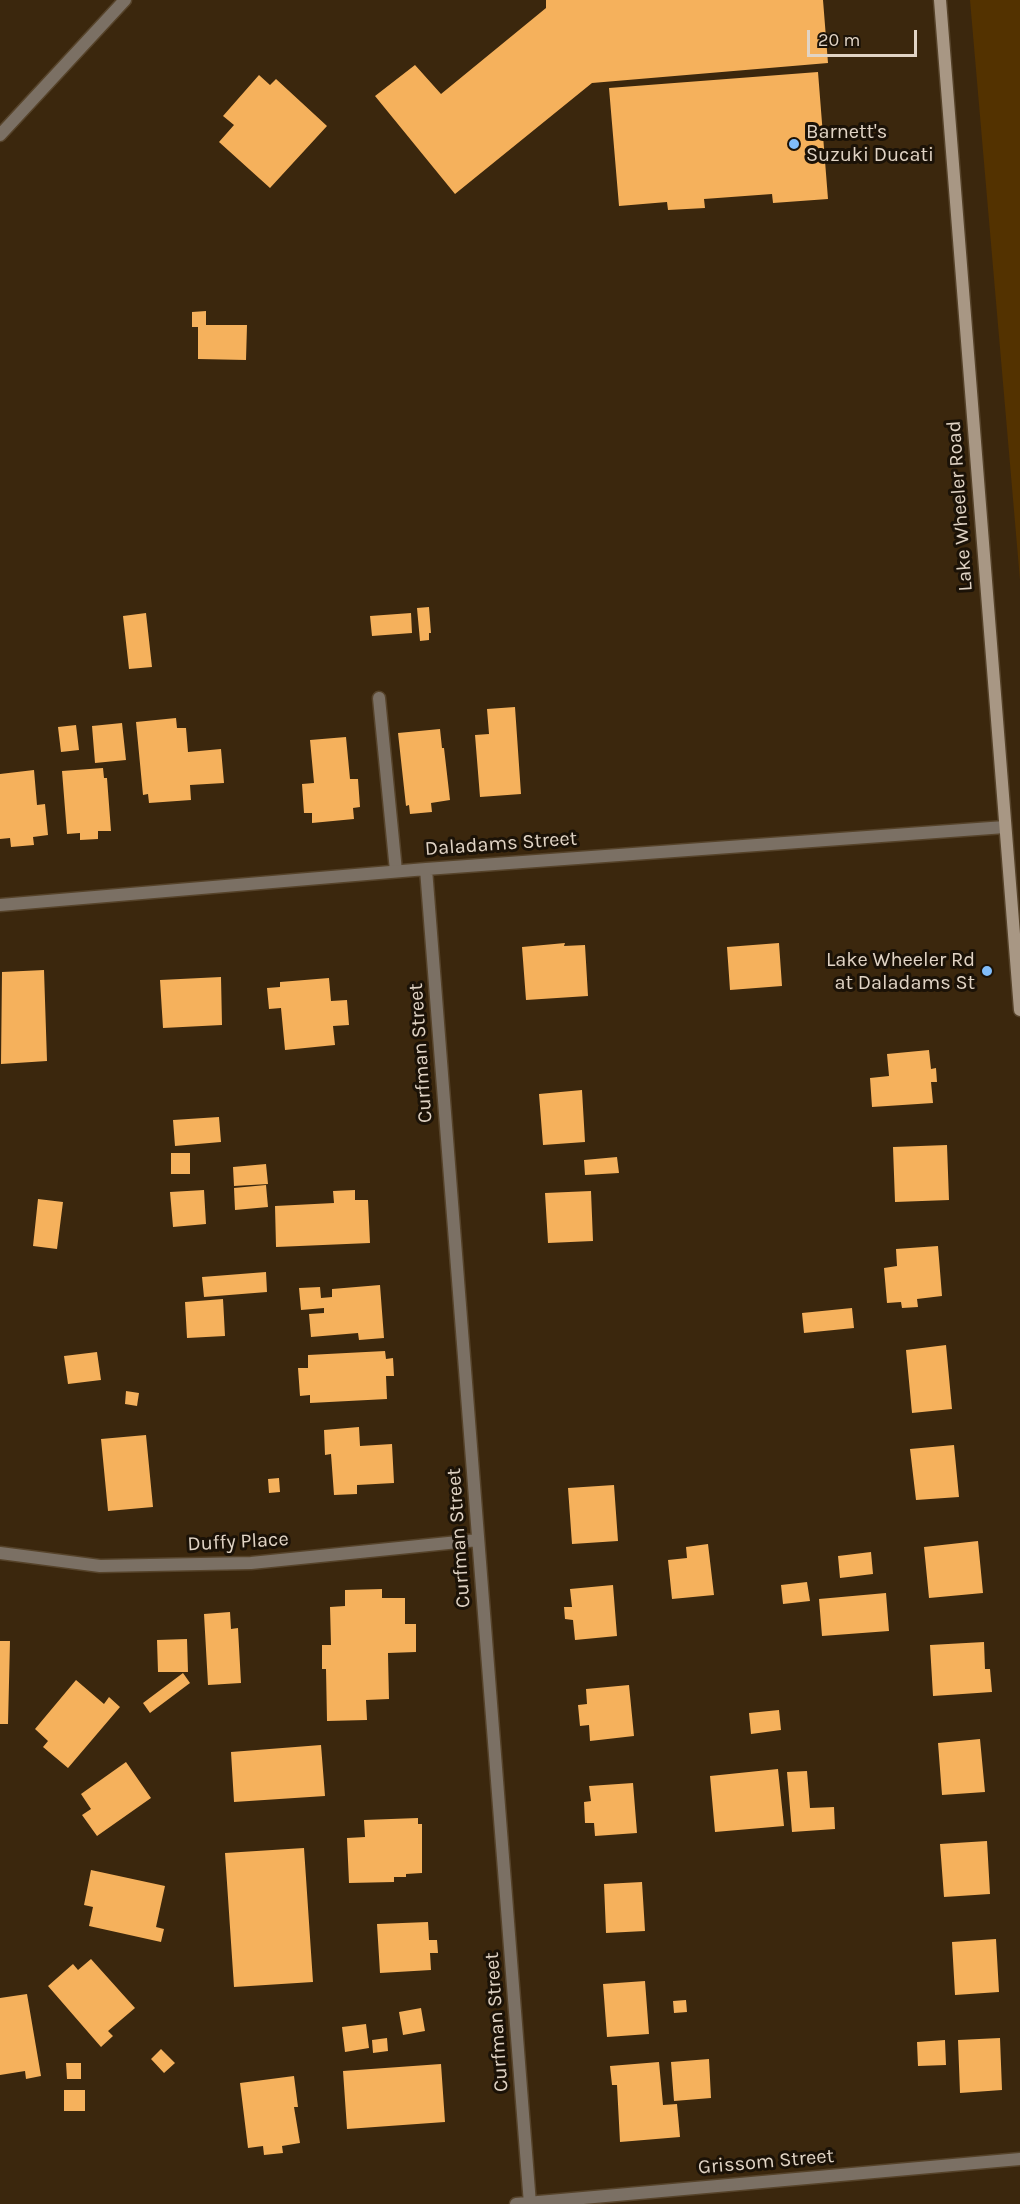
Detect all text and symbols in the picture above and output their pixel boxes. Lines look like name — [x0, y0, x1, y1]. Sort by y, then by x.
scale bar — [810, 18, 920, 56]
text: 20 m — [818, 29, 860, 51]
place label: Barnett's Suzuki Ducati — [806, 120, 934, 167]
marker: Barnett's Suzuki Ducati — [787, 137, 801, 151]
street label: Lake Wheeler Road — [942, 420, 978, 592]
street label: Daladams Street — [424, 827, 578, 861]
place label: Lake Wheeler Rd at Daladams St — [826, 948, 975, 995]
marker: Lake Wheeler Rd at Daladams St — [980, 964, 994, 978]
street label: Curfman Street — [404, 982, 438, 1124]
street label: Curfman Street — [442, 1467, 476, 1609]
street label: Duffy Place — [187, 1527, 289, 1557]
street label: Curfman Street — [480, 1951, 514, 2093]
street label: Grissom Street — [697, 2144, 835, 2180]

